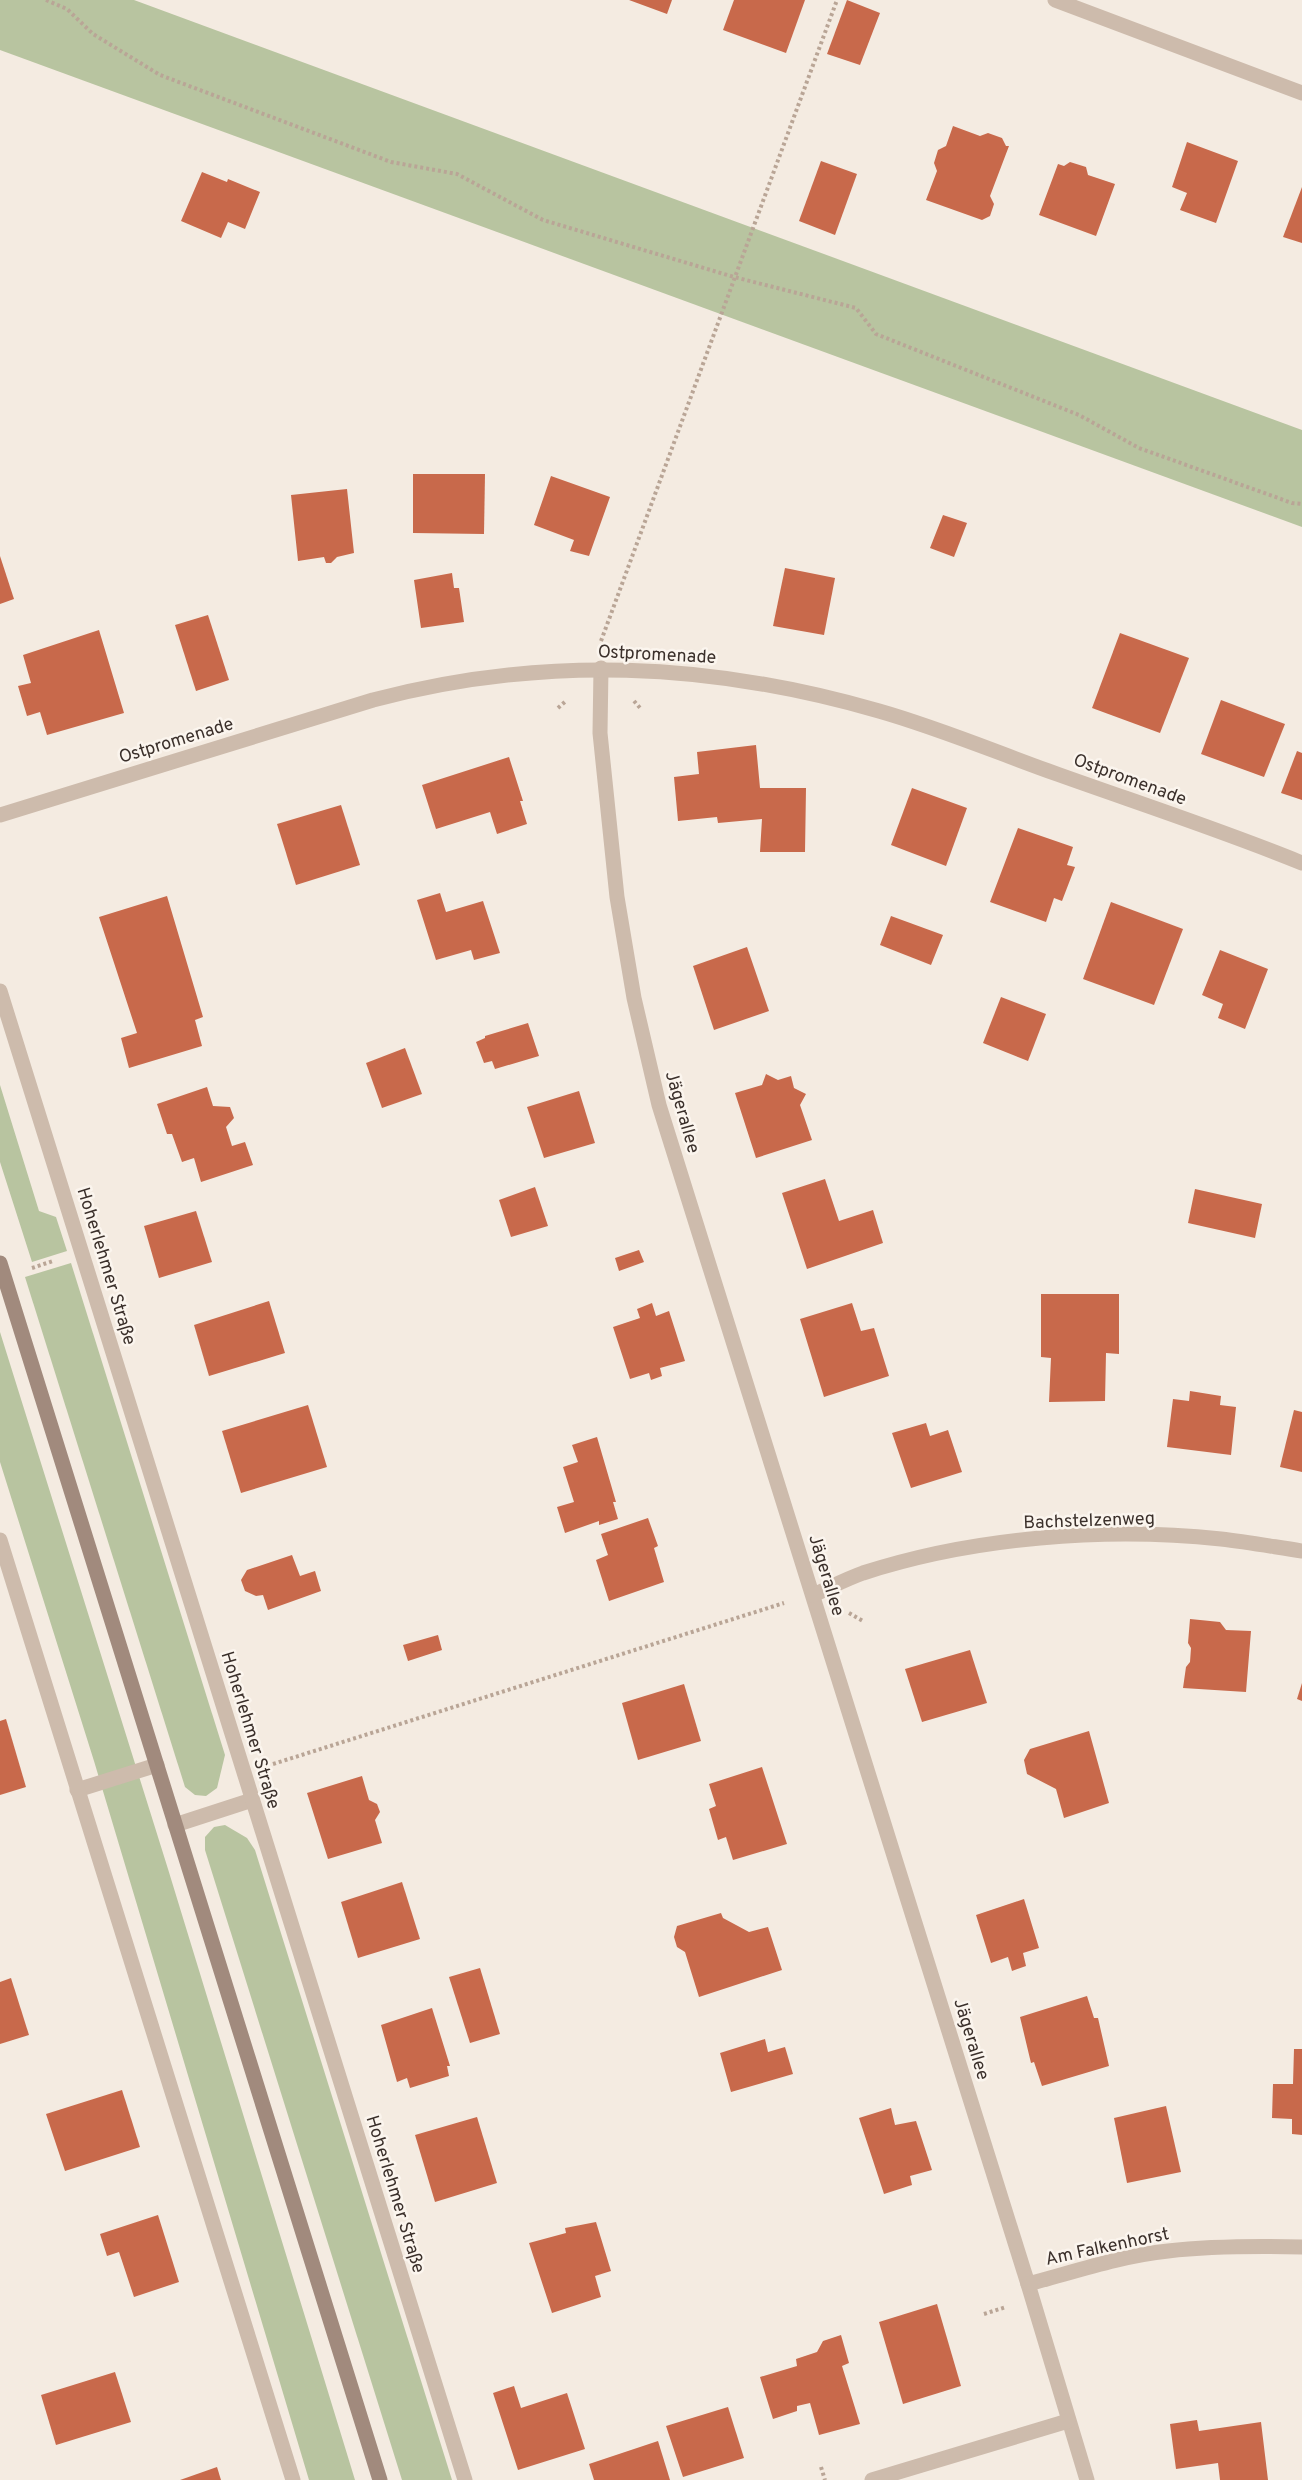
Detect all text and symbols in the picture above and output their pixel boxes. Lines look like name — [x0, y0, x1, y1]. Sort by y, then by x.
street label: Ostpromenade — [597, 641, 717, 670]
street label: Ostpromenade — [116, 713, 237, 770]
street label: Ostpromenade — [1070, 749, 1189, 812]
street label: Jägerallee — [659, 1069, 704, 1156]
street label: Hoherlehmer Straße — [71, 1185, 140, 1348]
street label: Bachstelzenweg — [1023, 1508, 1155, 1535]
street label: Jägerallee — [802, 1532, 849, 1619]
street label: Hoherlehmer Straße — [215, 1649, 284, 1812]
street label: Jägerallee — [947, 1996, 994, 2083]
street label: Hoherlehmer Straße — [360, 2113, 429, 2276]
street label: Am Falkenhorst — [1043, 2223, 1171, 2272]

